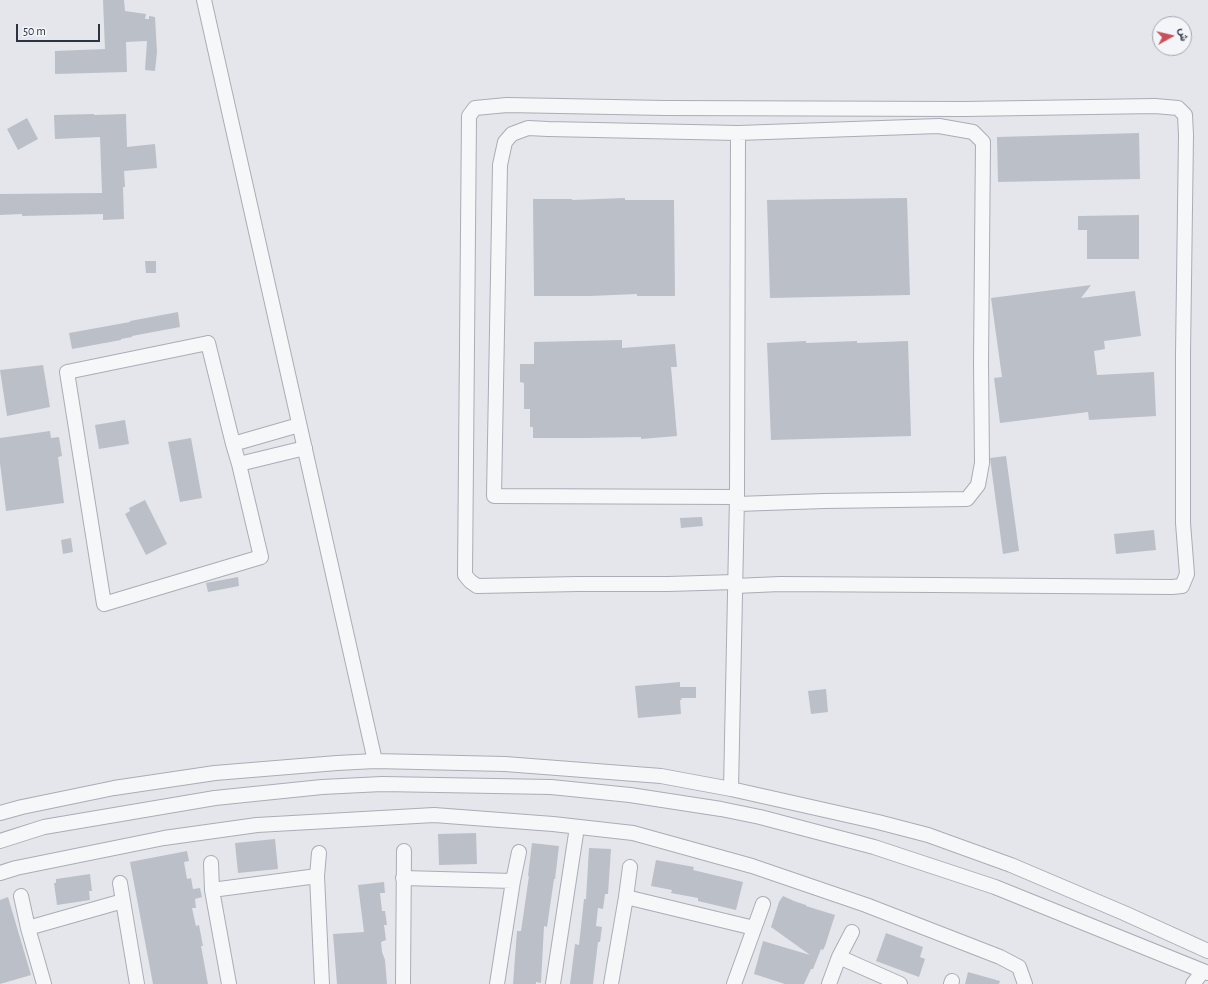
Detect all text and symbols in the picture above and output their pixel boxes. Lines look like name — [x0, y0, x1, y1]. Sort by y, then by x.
scale bar — [18, 16, 102, 42]
north arrow — [1152, 16, 1192, 56]
text: 50 m — [23, 25, 46, 37]
text: ش — [1177, 27, 1190, 42]

